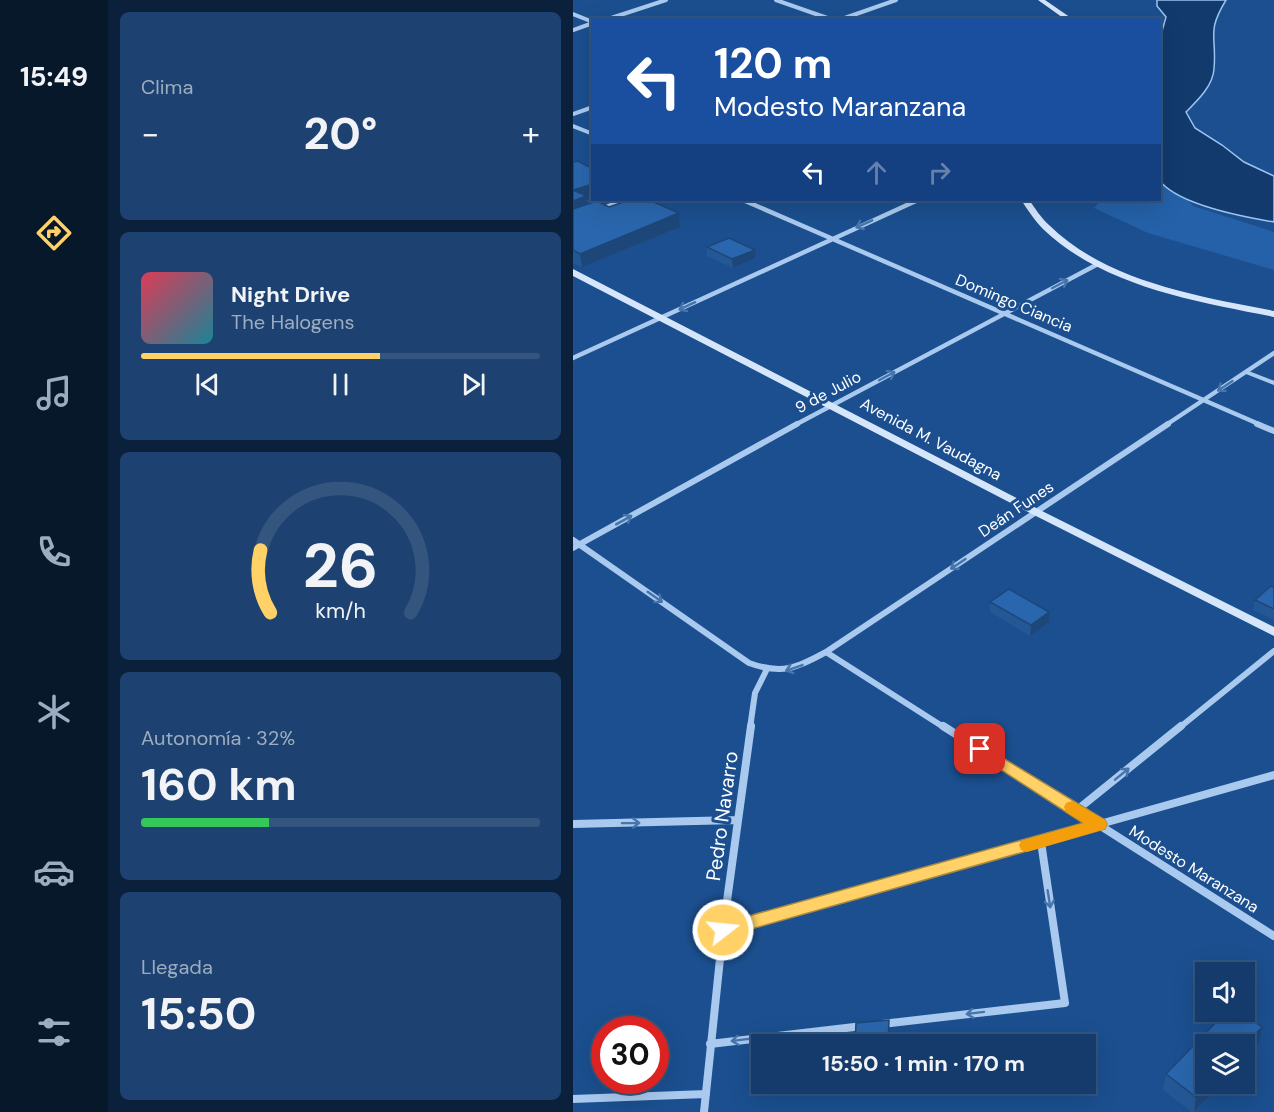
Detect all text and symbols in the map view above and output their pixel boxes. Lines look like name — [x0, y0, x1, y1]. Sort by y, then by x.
text: 120 m — [714, 36, 832, 91]
icon: left — [615, 42, 693, 120]
text: 15:49 — [20, 59, 88, 94]
text: Clima — [141, 74, 193, 100]
text: Modesto Maranzana — [714, 89, 966, 124]
text: 20° — [304, 104, 377, 163]
text: − — [141, 112, 159, 155]
text: + — [522, 112, 540, 155]
icon: left — [797, 156, 830, 189]
icon: ahead — [860, 156, 893, 189]
icon: right — [923, 156, 956, 189]
icon: directions — [33, 212, 75, 254]
one-way arrow — [856, 218, 874, 230]
street label: Domingo Ciancia — [952, 269, 1076, 337]
one-way arrow — [1050, 278, 1068, 289]
text: Night Drive — [231, 280, 350, 309]
one-way arrow — [679, 300, 697, 312]
text: The Halogens — [231, 309, 354, 335]
street label: 9 de Julio — [791, 366, 865, 418]
icon: previous — [191, 368, 224, 401]
icon: pause — [324, 368, 357, 401]
icon: next — [457, 368, 490, 401]
one-way arrow — [878, 370, 896, 381]
icon: music — [33, 372, 75, 414]
one-way arrow — [1218, 380, 1234, 392]
street label: Avenida M. Vaudagna — [857, 393, 1005, 485]
street label: Deán Funes — [974, 476, 1058, 542]
one-way arrow — [615, 514, 632, 526]
text: 26 — [303, 525, 378, 606]
icon: phone — [33, 531, 75, 573]
one-way arrow — [950, 558, 967, 570]
one-way arrow — [647, 591, 663, 604]
text: km/h — [315, 597, 366, 625]
one-way arrow — [785, 664, 804, 675]
icon: climate — [33, 691, 75, 733]
pin — [954, 723, 1005, 774]
text: Autonomía · 32% — [141, 725, 295, 751]
icon: arrive — [963, 732, 996, 765]
street label: Pedro Navarro — [700, 750, 744, 882]
text: 160 km — [141, 755, 297, 814]
one-way arrow — [1114, 767, 1130, 780]
one-way arrow — [621, 817, 641, 828]
street label: Modesto Maranzana — [1125, 821, 1263, 917]
icon: car — [33, 851, 75, 893]
one-way arrow — [1044, 889, 1055, 909]
position arrow — [691, 898, 755, 962]
text: Llegada — [141, 954, 213, 980]
map controls — [1195, 962, 1255, 1094]
button: sound — [1195, 962, 1255, 1022]
text: 15:50 — [141, 984, 256, 1043]
one-way arrow — [966, 1008, 986, 1019]
icon: filters — [33, 1011, 75, 1053]
speed limit sign: 30 — [591, 1016, 669, 1094]
button: layers — [1195, 1034, 1255, 1094]
one-way arrow — [730, 1035, 750, 1046]
text: 15:50 · 1 min · 170 m — [822, 1049, 1025, 1078]

